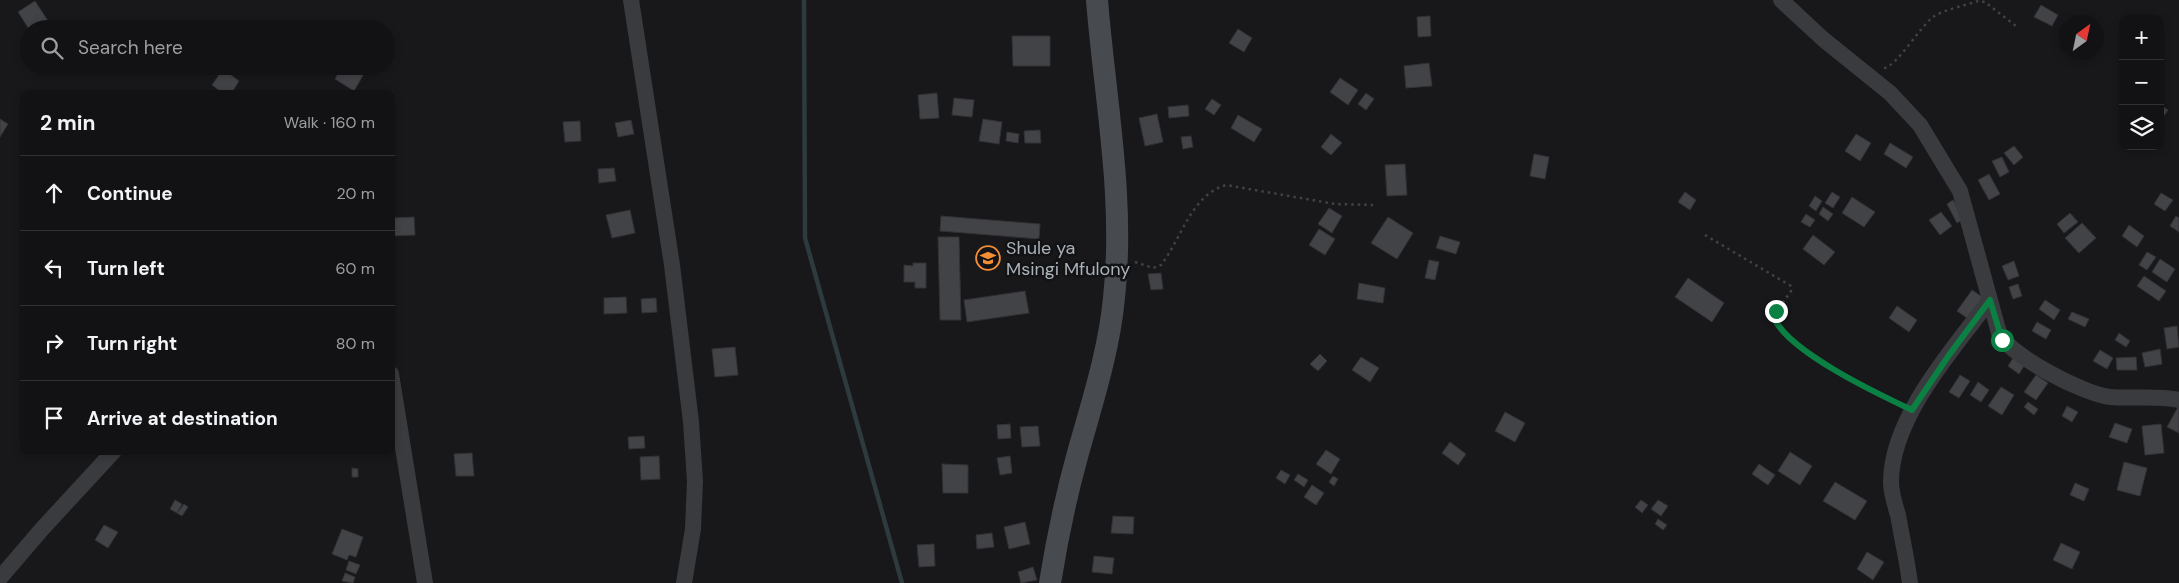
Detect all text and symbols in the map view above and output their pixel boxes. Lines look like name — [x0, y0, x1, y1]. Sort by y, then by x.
north arrow — [2059, 15, 2104, 60]
map controls — [2119, 15, 2164, 150]
button: + — [2119, 15, 2164, 60]
search box — [20, 20, 395, 75]
icon: search — [38, 34, 66, 62]
text: Search here — [78, 35, 183, 60]
button: − — [2119, 60, 2164, 105]
button: layers — [2119, 105, 2164, 150]
text: 2 min — [40, 109, 96, 137]
text: Walk · 160 m — [284, 112, 375, 133]
icon: ahead — [40, 179, 68, 207]
text: Continue — [87, 181, 173, 206]
text: 20 m — [336, 183, 375, 204]
place label: Shule ya Msingi Mfulony — [1006, 236, 1130, 281]
school or university icon: Shule ya Msingi Mfulony — [975, 245, 1001, 271]
icon: left — [40, 254, 68, 282]
text: Turn left — [87, 256, 165, 281]
text: 60 m — [335, 258, 375, 279]
route end — [1765, 300, 1788, 323]
icon: right — [40, 329, 68, 357]
route start — [1991, 329, 2014, 352]
text: Turn right — [87, 331, 177, 356]
text: 80 m — [336, 333, 375, 354]
icon: arrive — [40, 404, 68, 432]
text: Arrive at destination — [87, 406, 278, 431]

